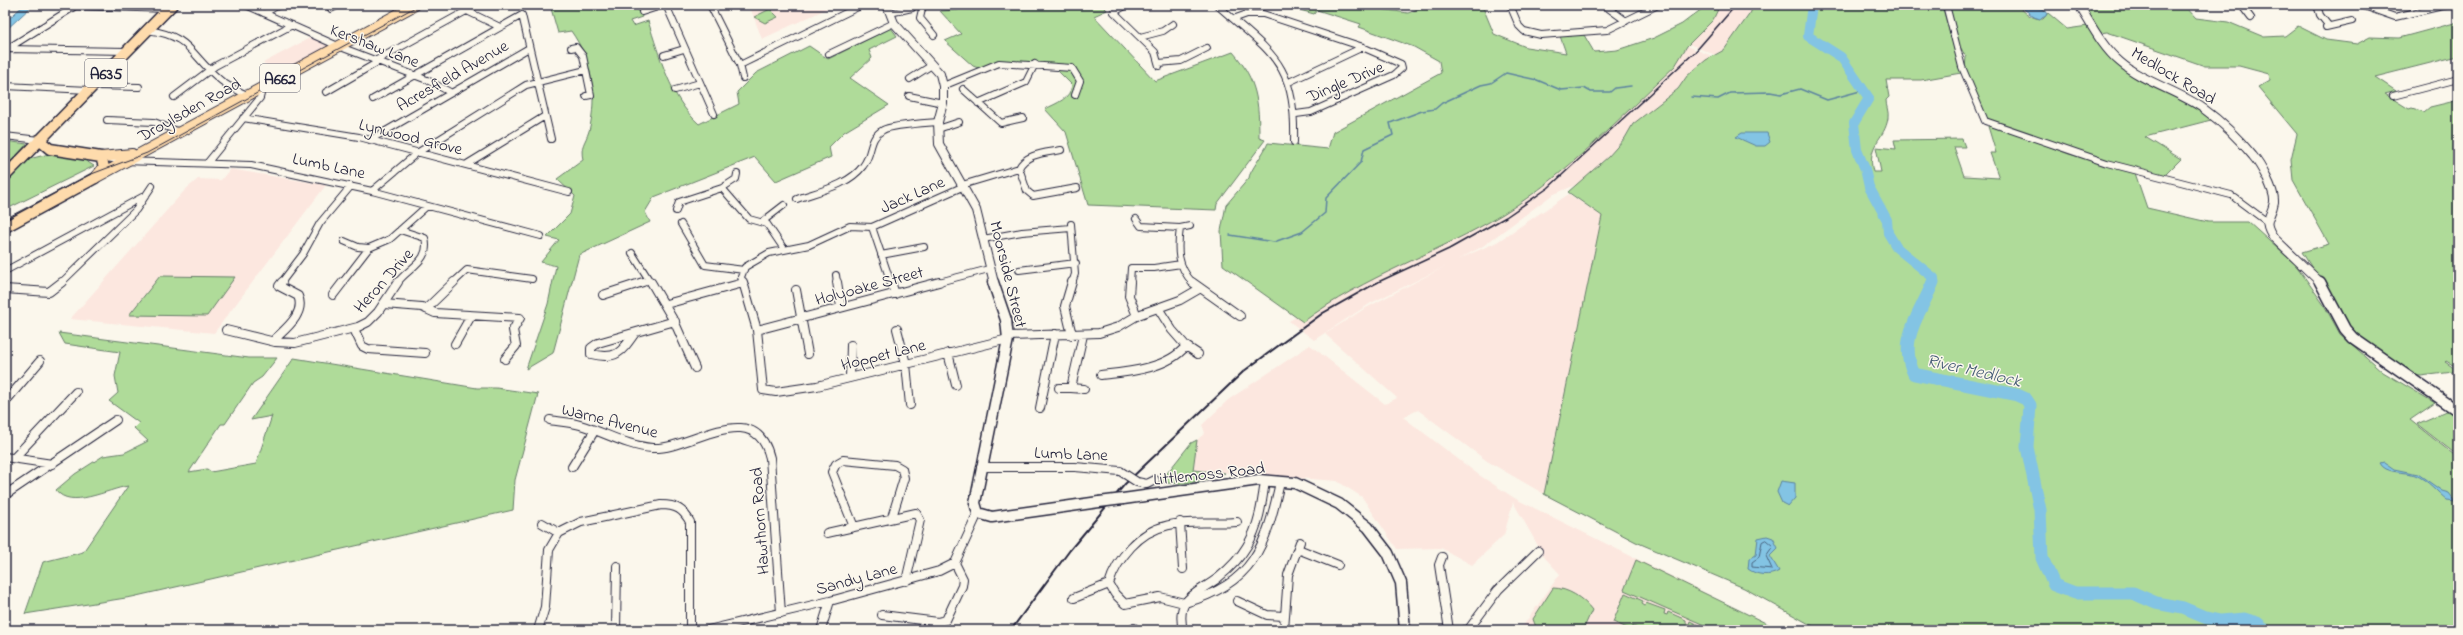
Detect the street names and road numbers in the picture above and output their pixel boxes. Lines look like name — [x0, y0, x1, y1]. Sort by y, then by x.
street label: Kershaw Lane — [326, 18, 423, 75]
street label: Acresfield Avenue — [392, 34, 514, 119]
street label: Medlock Road — [2126, 41, 2221, 112]
street label: Dingle Drive — [1302, 55, 1389, 112]
road number: A635 — [85, 59, 127, 87]
road number: A662 — [260, 64, 300, 92]
street label: Droylsden Road — [133, 71, 247, 150]
street label: Lynwood Grove — [356, 112, 465, 163]
street label: Lumb Lane — [290, 147, 368, 186]
street label: Jack Lane — [876, 170, 949, 221]
street label: Moorside Street — [982, 218, 1033, 331]
street label: Heron Drive — [348, 243, 420, 319]
street label: Holyoake Street — [812, 260, 927, 314]
street label: Hoppet Lane — [838, 333, 929, 378]
street label: Warne Avenue — [559, 397, 661, 446]
street label: Lumb Lane — [1034, 441, 1109, 468]
street label: Littlemoss Road — [1152, 456, 1267, 493]
street label: Hawthorn Road — [744, 466, 777, 575]
street label: Sandy Lane — [813, 557, 900, 603]

